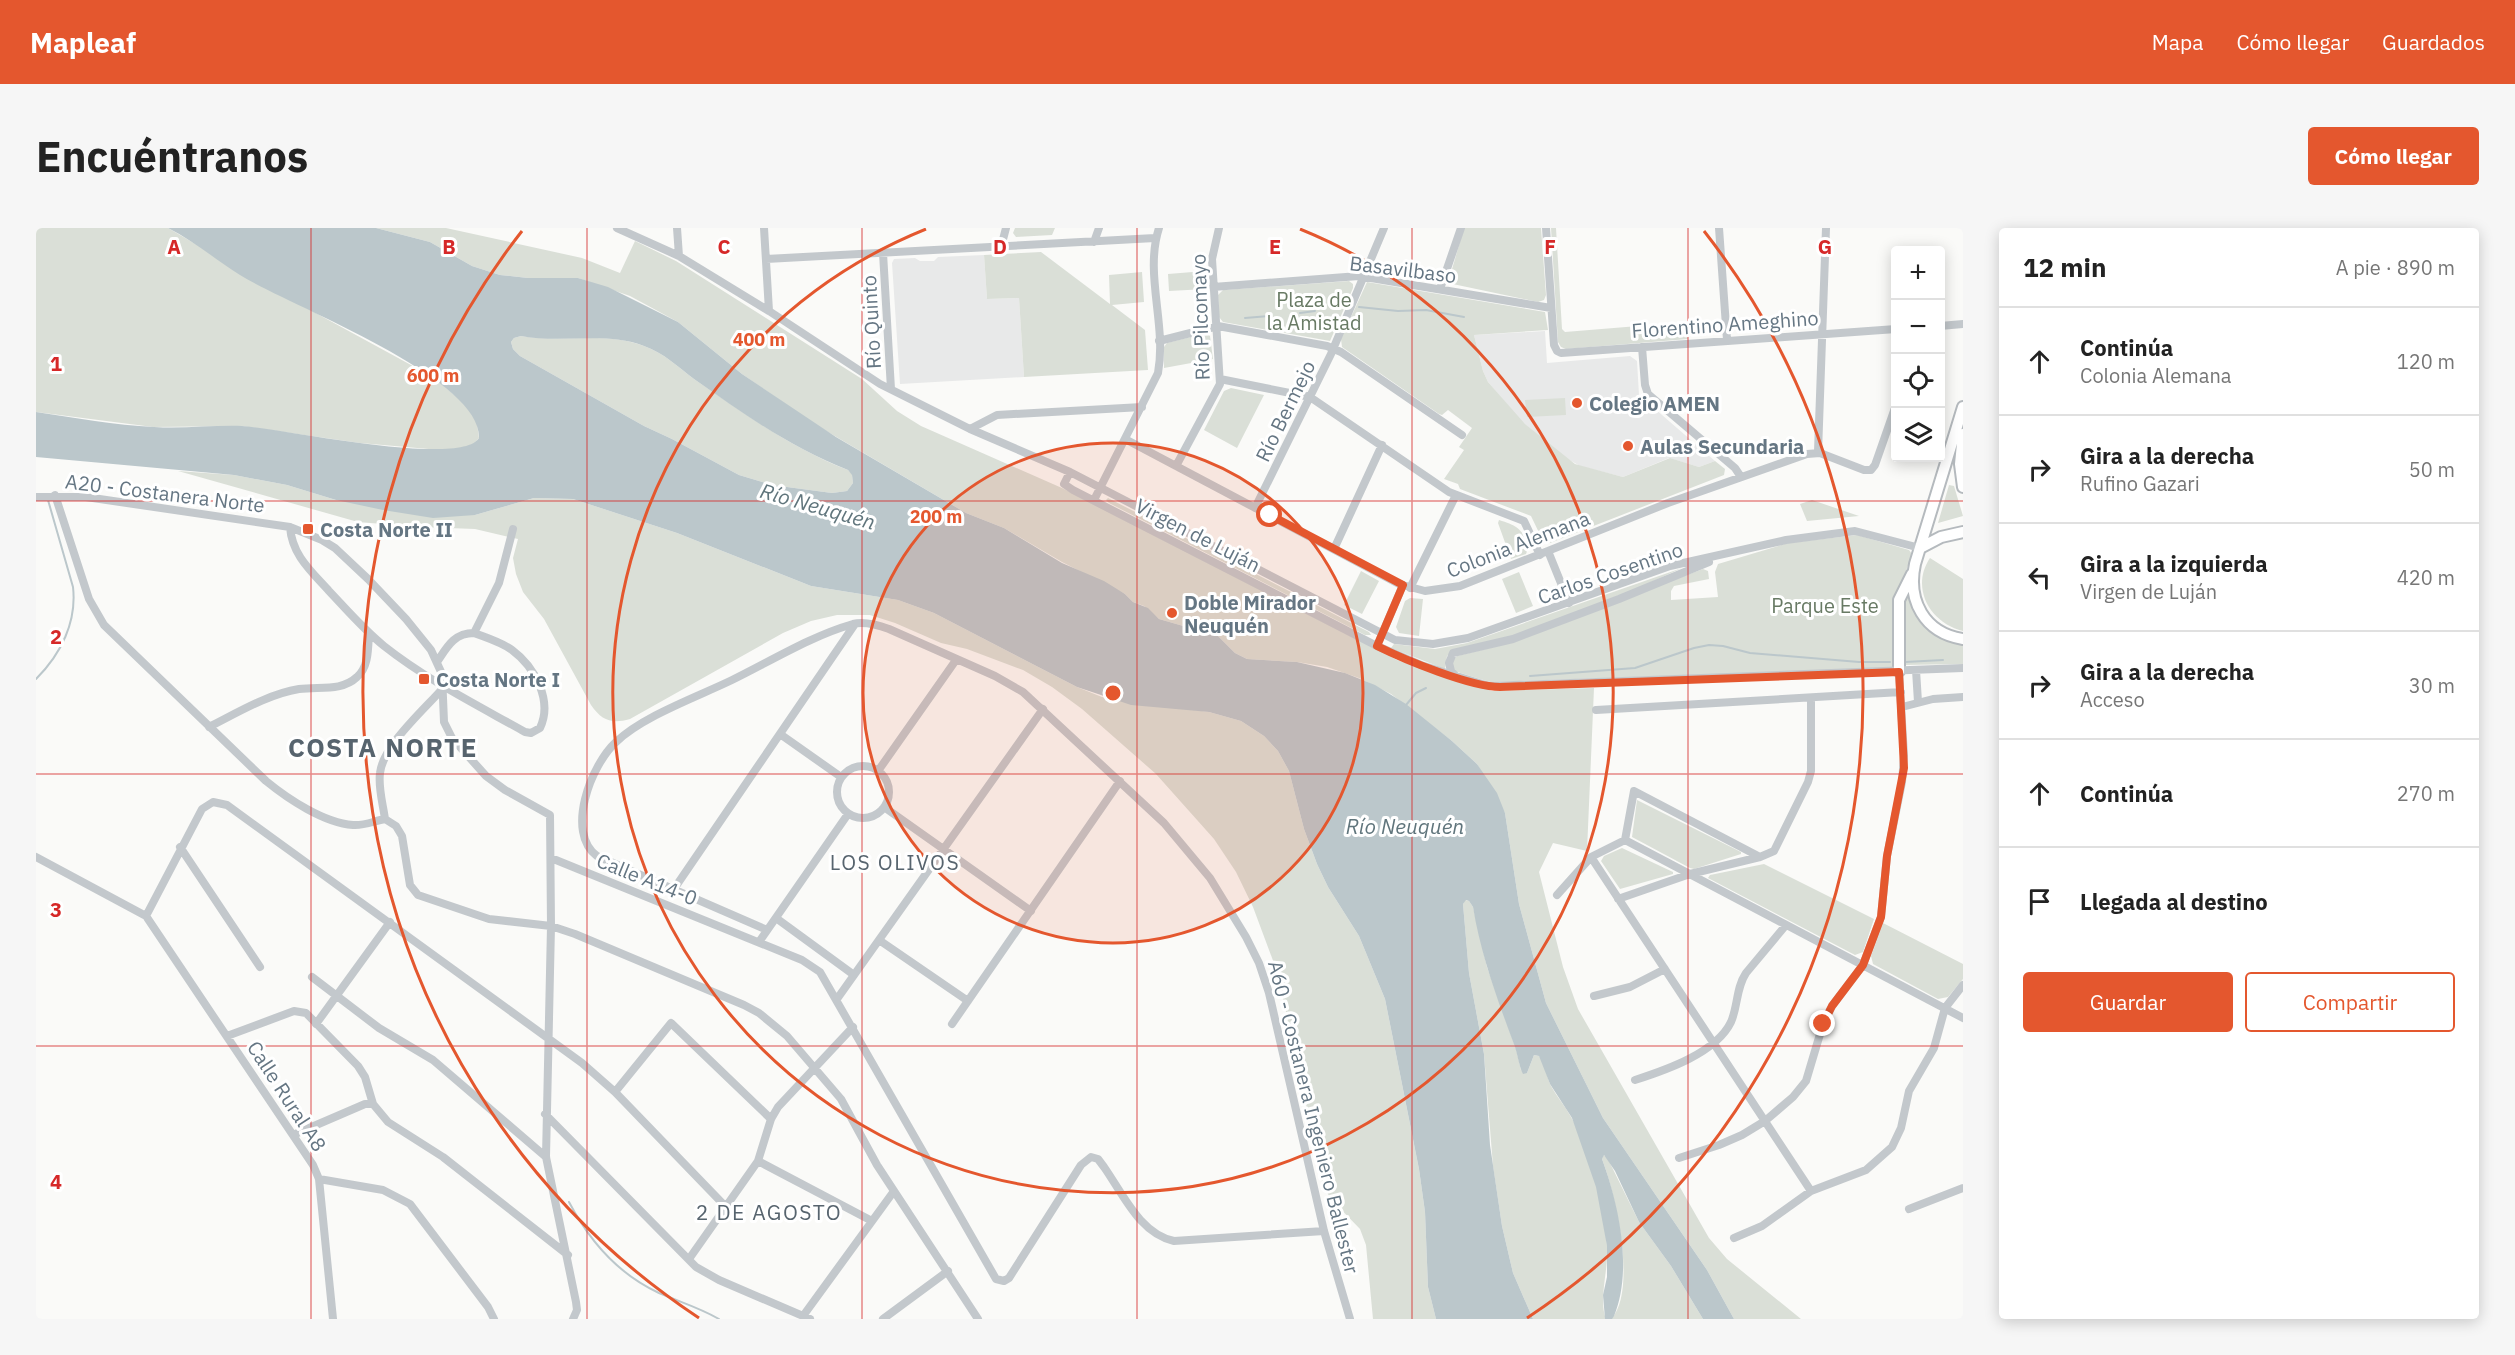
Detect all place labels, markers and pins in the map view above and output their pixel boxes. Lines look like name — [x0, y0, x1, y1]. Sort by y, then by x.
place label: Colegio AMEN — [1589, 390, 1720, 417]
marker: Colegio AMEN — [1570, 396, 1584, 410]
place label: Aulas Secundaria — [1640, 433, 1804, 460]
marker: Aulas Secundaria — [1621, 439, 1635, 453]
place label: Costa Norte II — [320, 516, 453, 543]
marker: Costa Norte II — [301, 522, 315, 536]
place label: Doble Mirador Neuquén — [1184, 589, 1316, 639]
marker: Doble Mirador Neuquén — [1165, 606, 1179, 620]
place label: Costa Norte I — [436, 666, 560, 693]
marker: Costa Norte I — [417, 672, 431, 686]
centre of rings — [1103, 683, 1123, 703]

